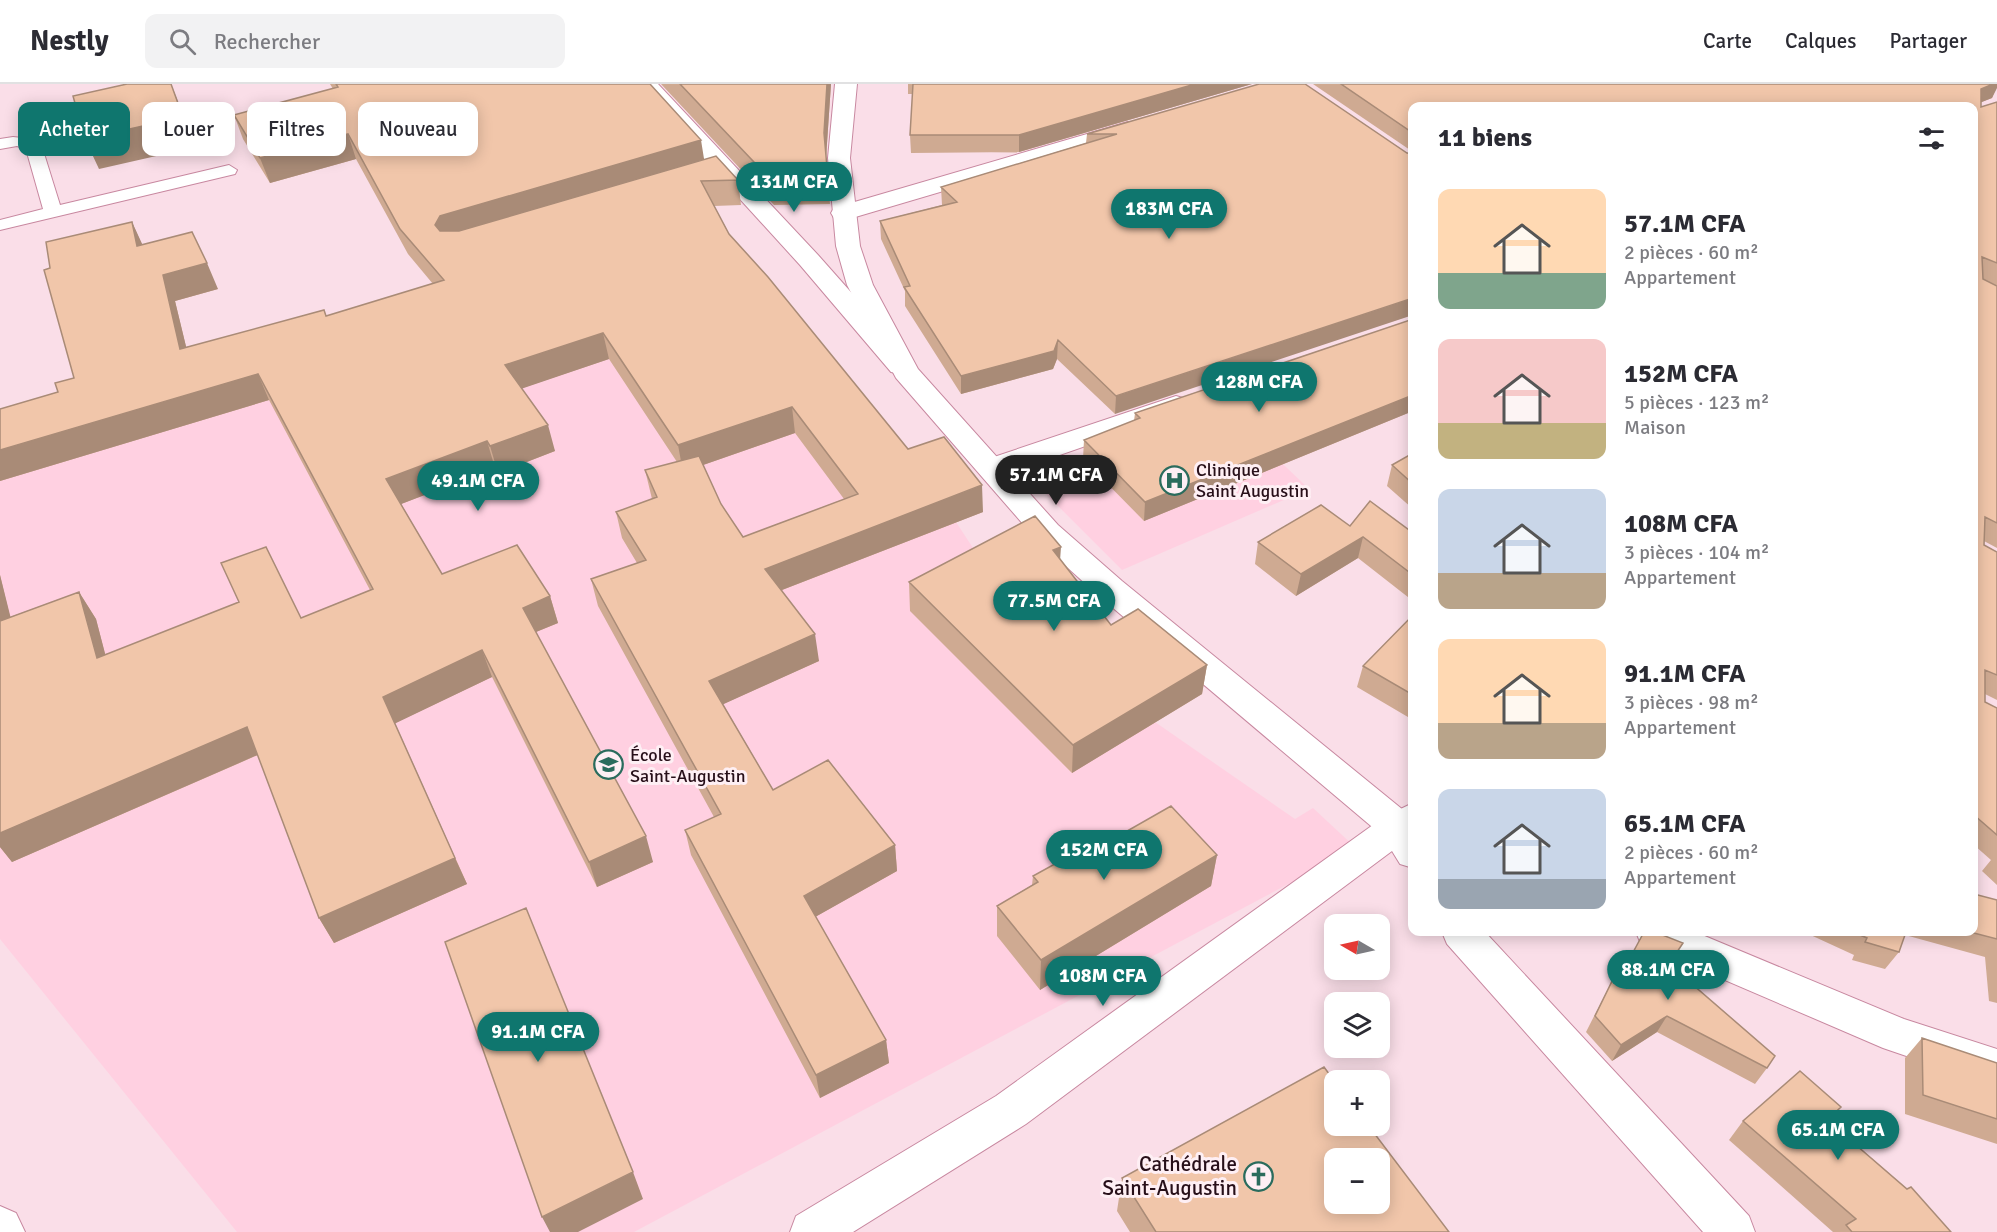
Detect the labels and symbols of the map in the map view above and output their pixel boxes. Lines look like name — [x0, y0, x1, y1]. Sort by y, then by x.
pin: 131M CFA — [732, 162, 856, 213]
pin: 183M CFA — [1107, 189, 1231, 240]
pin: 128M CFA — [1197, 362, 1321, 413]
pin: 57.1M CFA — [987, 455, 1125, 506]
place label: Clinique Saint Augustin — [1196, 459, 1309, 502]
pin: 49.1M CFA — [409, 461, 547, 512]
hospital icon: Clinique Saint Augustin — [1159, 464, 1191, 496]
pin: 77.5M CFA — [985, 581, 1123, 632]
place label: École Saint-Augustin — [630, 744, 745, 787]
school or university icon: École Saint-Augustin — [593, 749, 625, 781]
pin: 152M CFA — [1042, 830, 1166, 881]
north arrow — [1324, 914, 1390, 980]
pin: 88.1M CFA — [1599, 950, 1737, 1001]
pin: 108M CFA — [1041, 956, 1165, 1007]
pin: 91.1M CFA — [469, 1012, 607, 1063]
pin: 65.1M CFA — [1769, 1110, 1907, 1161]
place label: Cathédrale Saint-Augustin — [1102, 1151, 1237, 1201]
church icon: Cathédrale Saint-Augustin — [1242, 1160, 1274, 1192]

